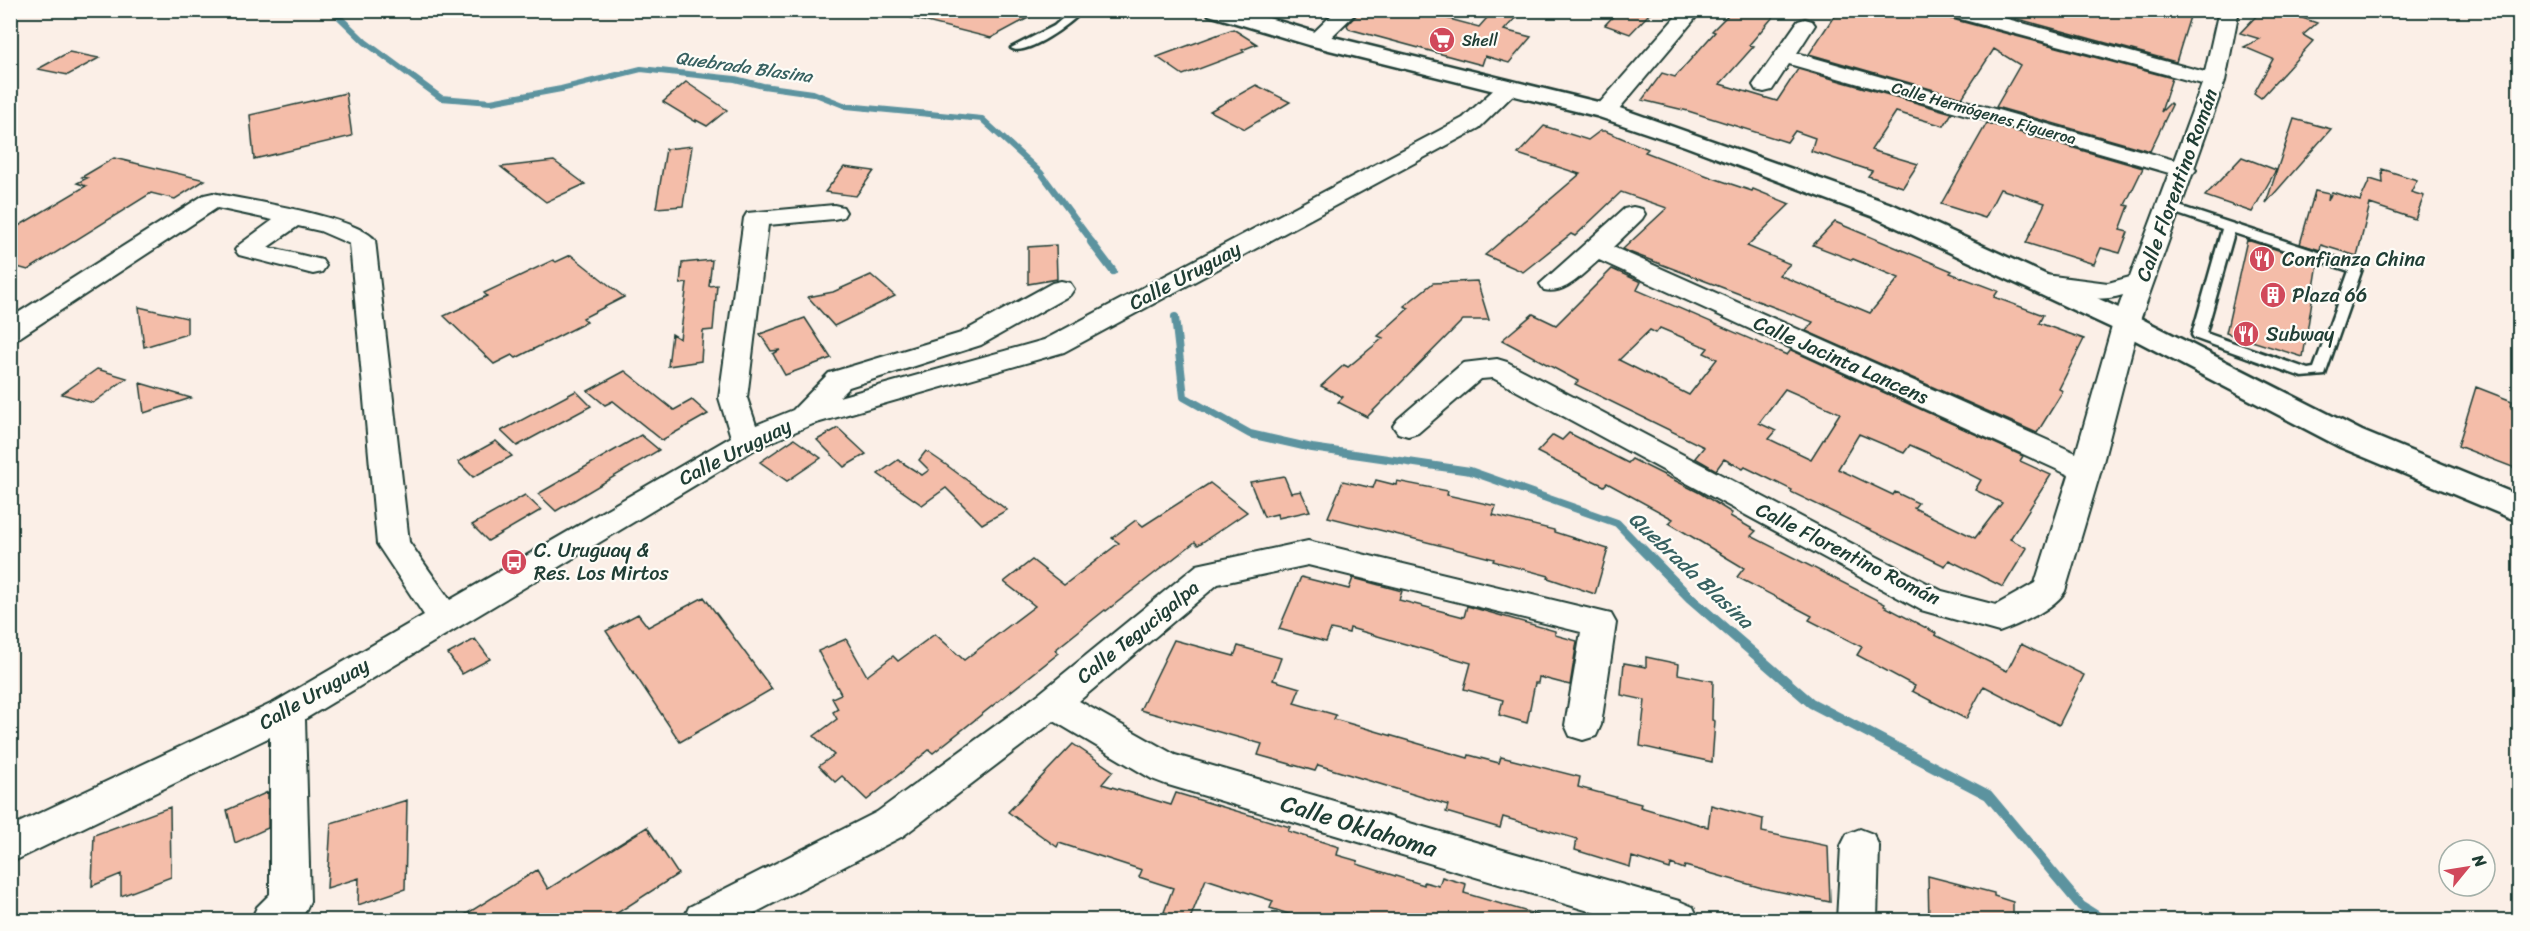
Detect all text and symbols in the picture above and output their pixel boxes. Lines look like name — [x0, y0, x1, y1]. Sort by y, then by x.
supermarket icon: Shell — [1427, 25, 1457, 55]
place label: Shell — [1462, 26, 1498, 55]
water label: Quebrada Blasina — [674, 42, 816, 93]
street label: Calle Hermógenes Figueroa — [1888, 73, 2080, 153]
street label: Calle Florentino Román — [2126, 83, 2228, 286]
street label: Calle Uruguay — [1123, 231, 1248, 320]
place label: Confianza China — [2282, 242, 2426, 277]
restaurant icon: Confianza China — [2247, 244, 2277, 274]
place label: Plaza 66 — [2292, 278, 2367, 313]
building icon: Plaza 66 — [2258, 280, 2288, 310]
street label: Calle Jacinta Lancens — [1748, 306, 1935, 415]
place label: Subway — [2266, 317, 2335, 352]
restaurant icon: Subway — [2231, 319, 2261, 349]
street label: Calle Uruguay — [672, 408, 798, 495]
street label: Calle Florentino Román — [1750, 492, 1947, 616]
water label: Quebrada Blasina — [1619, 501, 1764, 640]
place label: C. Uruguay & Res. Los Mirtos — [534, 533, 669, 591]
bus stop icon: C. Uruguay & Res. Los Mirtos — [499, 547, 529, 577]
street label: Calle Tegucigalpa — [1068, 571, 1208, 693]
street label: Calle Uruguay — [252, 648, 376, 740]
street label: Calle Oklahoma — [1276, 782, 1443, 870]
north arrow — [2437, 838, 2497, 898]
text: N — [2464, 848, 2495, 874]

